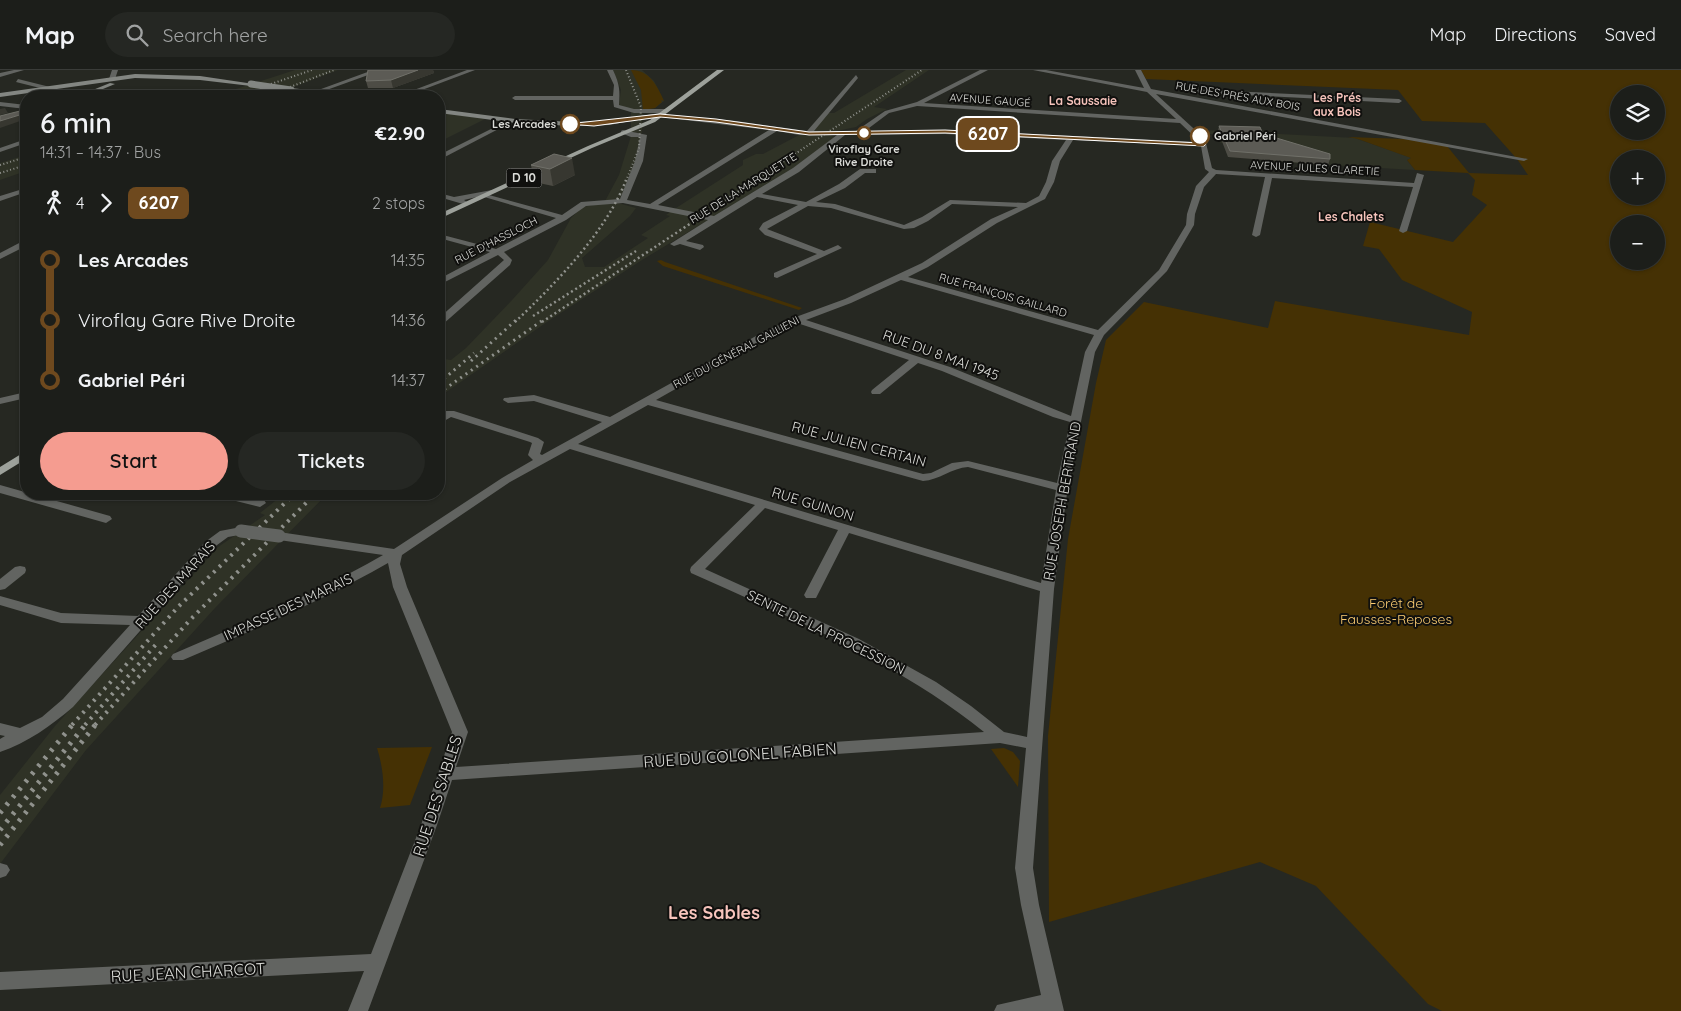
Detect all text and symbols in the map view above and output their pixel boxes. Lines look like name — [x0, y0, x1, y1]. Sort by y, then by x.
search box — [105, 12, 455, 57]
text: Map — [25, 20, 75, 50]
icon: search — [123, 21, 151, 49]
text: Search here — [163, 23, 268, 47]
text: Map — [1429, 23, 1466, 46]
text: Directions — [1494, 23, 1577, 46]
text: Saved — [1605, 23, 1656, 46]
street label: RUE DES PRÉS AUX BOIS — [1175, 78, 1301, 114]
map controls — [1610, 85, 1665, 270]
button: layers — [1610, 85, 1665, 140]
street label: AVENUE GAUGÉ — [949, 90, 1031, 110]
district label: Les Prés aux Bois — [1313, 90, 1361, 119]
district label: La Saussaie — [1049, 93, 1117, 108]
text: 6 min — [40, 105, 112, 140]
marker: Les Arcades — [560, 114, 580, 134]
place label: Les Arcades — [492, 117, 556, 131]
line badge: 6207 — [953, 118, 1023, 150]
text: €2.90 — [375, 121, 425, 145]
text: 6207 — [968, 122, 1008, 145]
marker: Viroflay Gare Rive Droite — [857, 126, 871, 140]
marker: Gabriel Péri — [1190, 126, 1210, 146]
place label: Gabriel Péri — [1214, 129, 1276, 143]
text: 14:31 – 14:37 · Bus — [40, 142, 161, 162]
place label: Viroflay Gare Rive Droite — [828, 142, 900, 169]
street label: RUE DE LA MARQUETTE — [687, 149, 799, 227]
button: + — [1610, 150, 1665, 205]
street label: AVENUE JULES CLARETIE — [1250, 158, 1380, 178]
road number: D 10 — [506, 169, 542, 188]
icon: walk — [40, 189, 68, 217]
icon: forward — [92, 189, 120, 217]
text: 6207 — [138, 191, 179, 214]
text: 4 — [76, 193, 84, 213]
text: 2 stops — [372, 193, 425, 213]
district label: Les Chalets — [1318, 209, 1384, 224]
street label: RUE D'HASSLOCH — [452, 213, 540, 267]
button: − — [1610, 215, 1665, 270]
text: Les Arcades — [78, 248, 188, 272]
text: 14:35 — [391, 250, 425, 270]
street label: RUE FRANÇOIS GAILLARD — [937, 270, 1069, 320]
text: Viroflay Gare Rive Droite — [78, 308, 295, 332]
text: 14:36 — [391, 310, 425, 330]
street label: RUE DU GÉNÉRAL GALLIENI — [671, 313, 801, 391]
street label: RUE DU 8 MAI 1945 — [880, 326, 1002, 384]
text: Gabriel Péri — [78, 368, 185, 392]
text: 14:37 — [391, 370, 425, 390]
street label: RUE JULIEN CERTAIN — [790, 417, 928, 471]
street label: RUE JOSEPH BERTRAND — [1039, 420, 1085, 582]
button: Start — [40, 432, 228, 490]
button: Tickets — [238, 432, 425, 490]
street label: RUE GUINON — [770, 483, 856, 525]
street label: RUE DES MARAIS — [131, 538, 219, 632]
street label: IMPASSE DES MARAIS — [221, 569, 355, 645]
street label: SENTE DE LA PROCESSION — [744, 586, 908, 678]
park label: Forêt de Fausses-Reposes — [1340, 594, 1452, 628]
street label: RUE DES SABLES — [408, 733, 466, 859]
street label: RUE DU COLONEL FABIEN — [643, 738, 837, 772]
district label: Les Sables — [668, 901, 760, 924]
street label: RUE JEAN CHARCOT — [110, 958, 266, 986]

